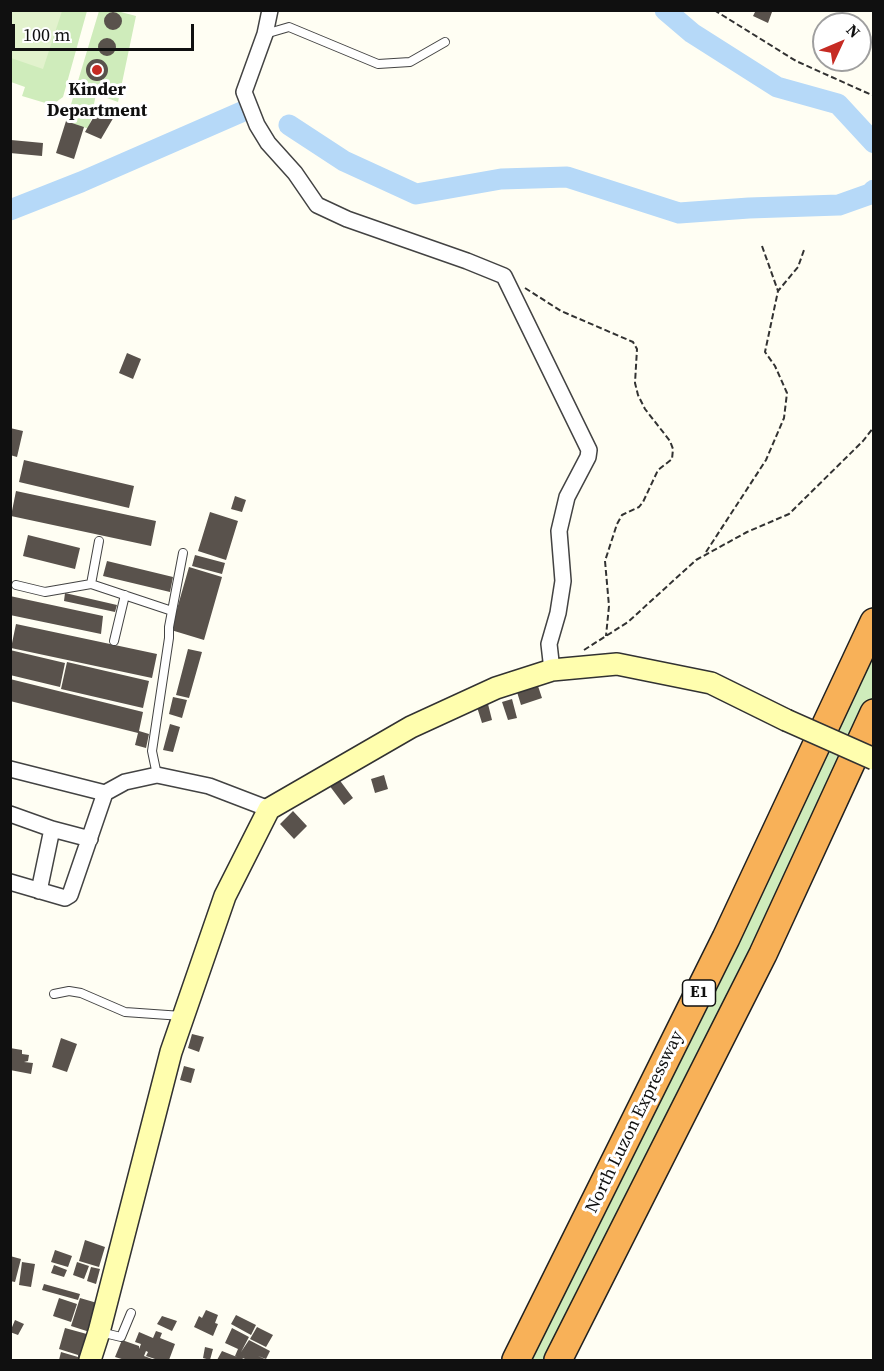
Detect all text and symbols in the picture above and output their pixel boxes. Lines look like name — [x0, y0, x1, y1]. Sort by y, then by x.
scale bar — [15, 12, 196, 50]
north arrow — [812, 12, 872, 72]
text: N — [842, 19, 865, 43]
text: 100 m — [23, 22, 70, 47]
marker: Kinder Department — [90, 63, 104, 77]
place label: Kinder Department — [47, 79, 147, 122]
road number: E1 — [682, 980, 716, 1006]
street label: North Luzon Expressway — [581, 1027, 689, 1217]

